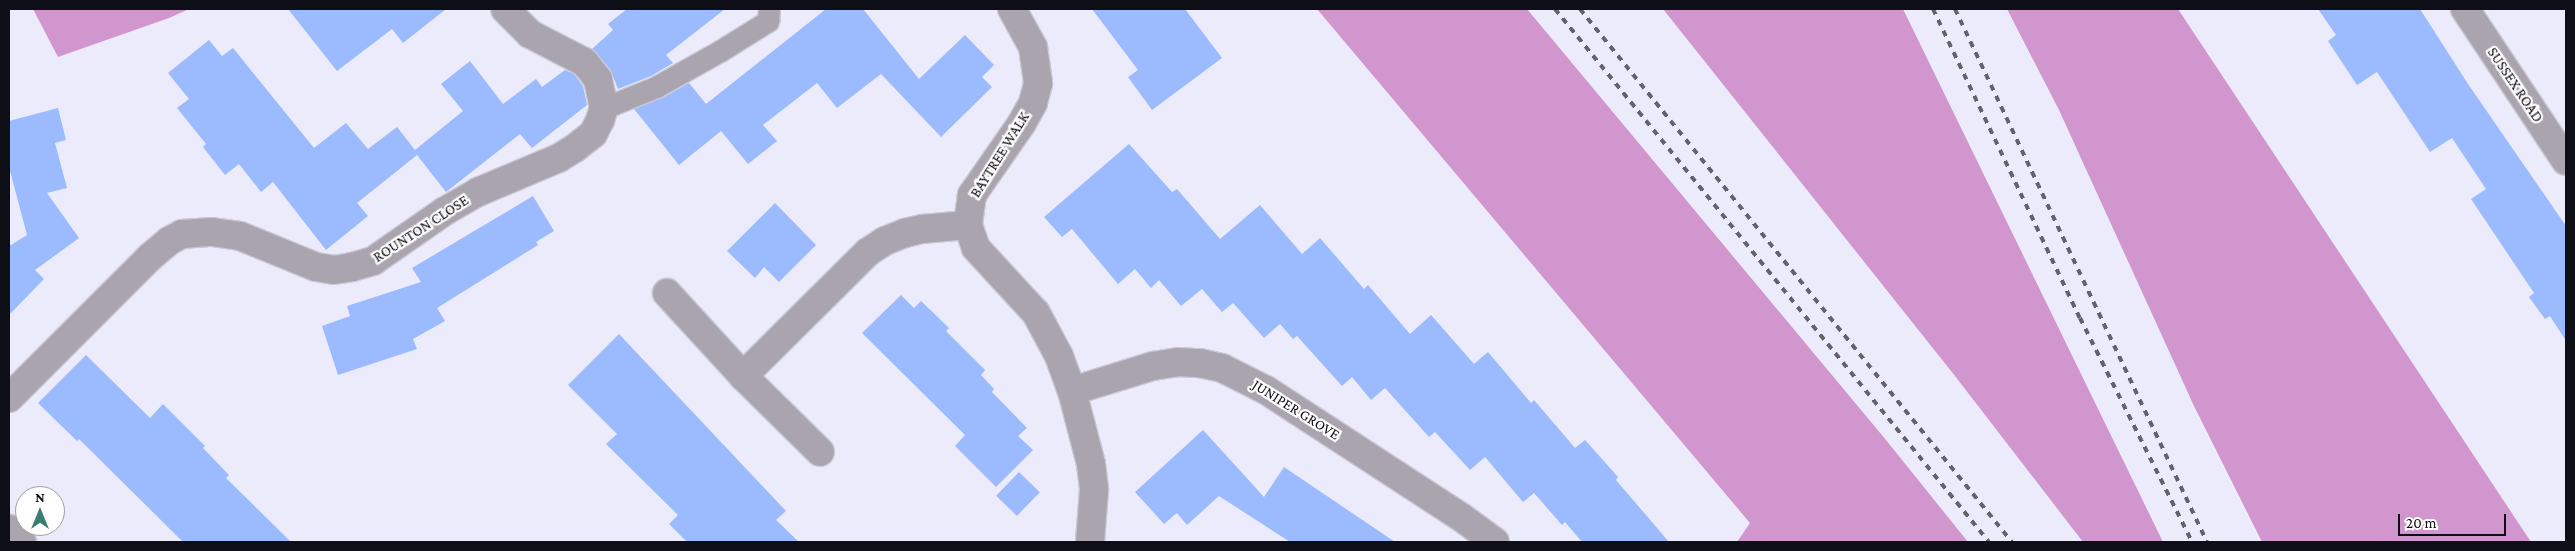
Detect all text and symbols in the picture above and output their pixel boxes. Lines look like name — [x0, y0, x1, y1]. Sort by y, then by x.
street label: SUSSEX ROAD — [2483, 44, 2547, 126]
street label: BAYTREE WALK — [967, 109, 1033, 201]
street label: ROUNTON CLOSE — [370, 191, 472, 267]
street label: JUNIPER GROVE — [1249, 376, 1343, 444]
north arrow — [15, 486, 65, 536]
text: N — [35, 489, 45, 505]
scale bar — [2400, 504, 2508, 536]
text: 20 m — [2406, 515, 2437, 531]

